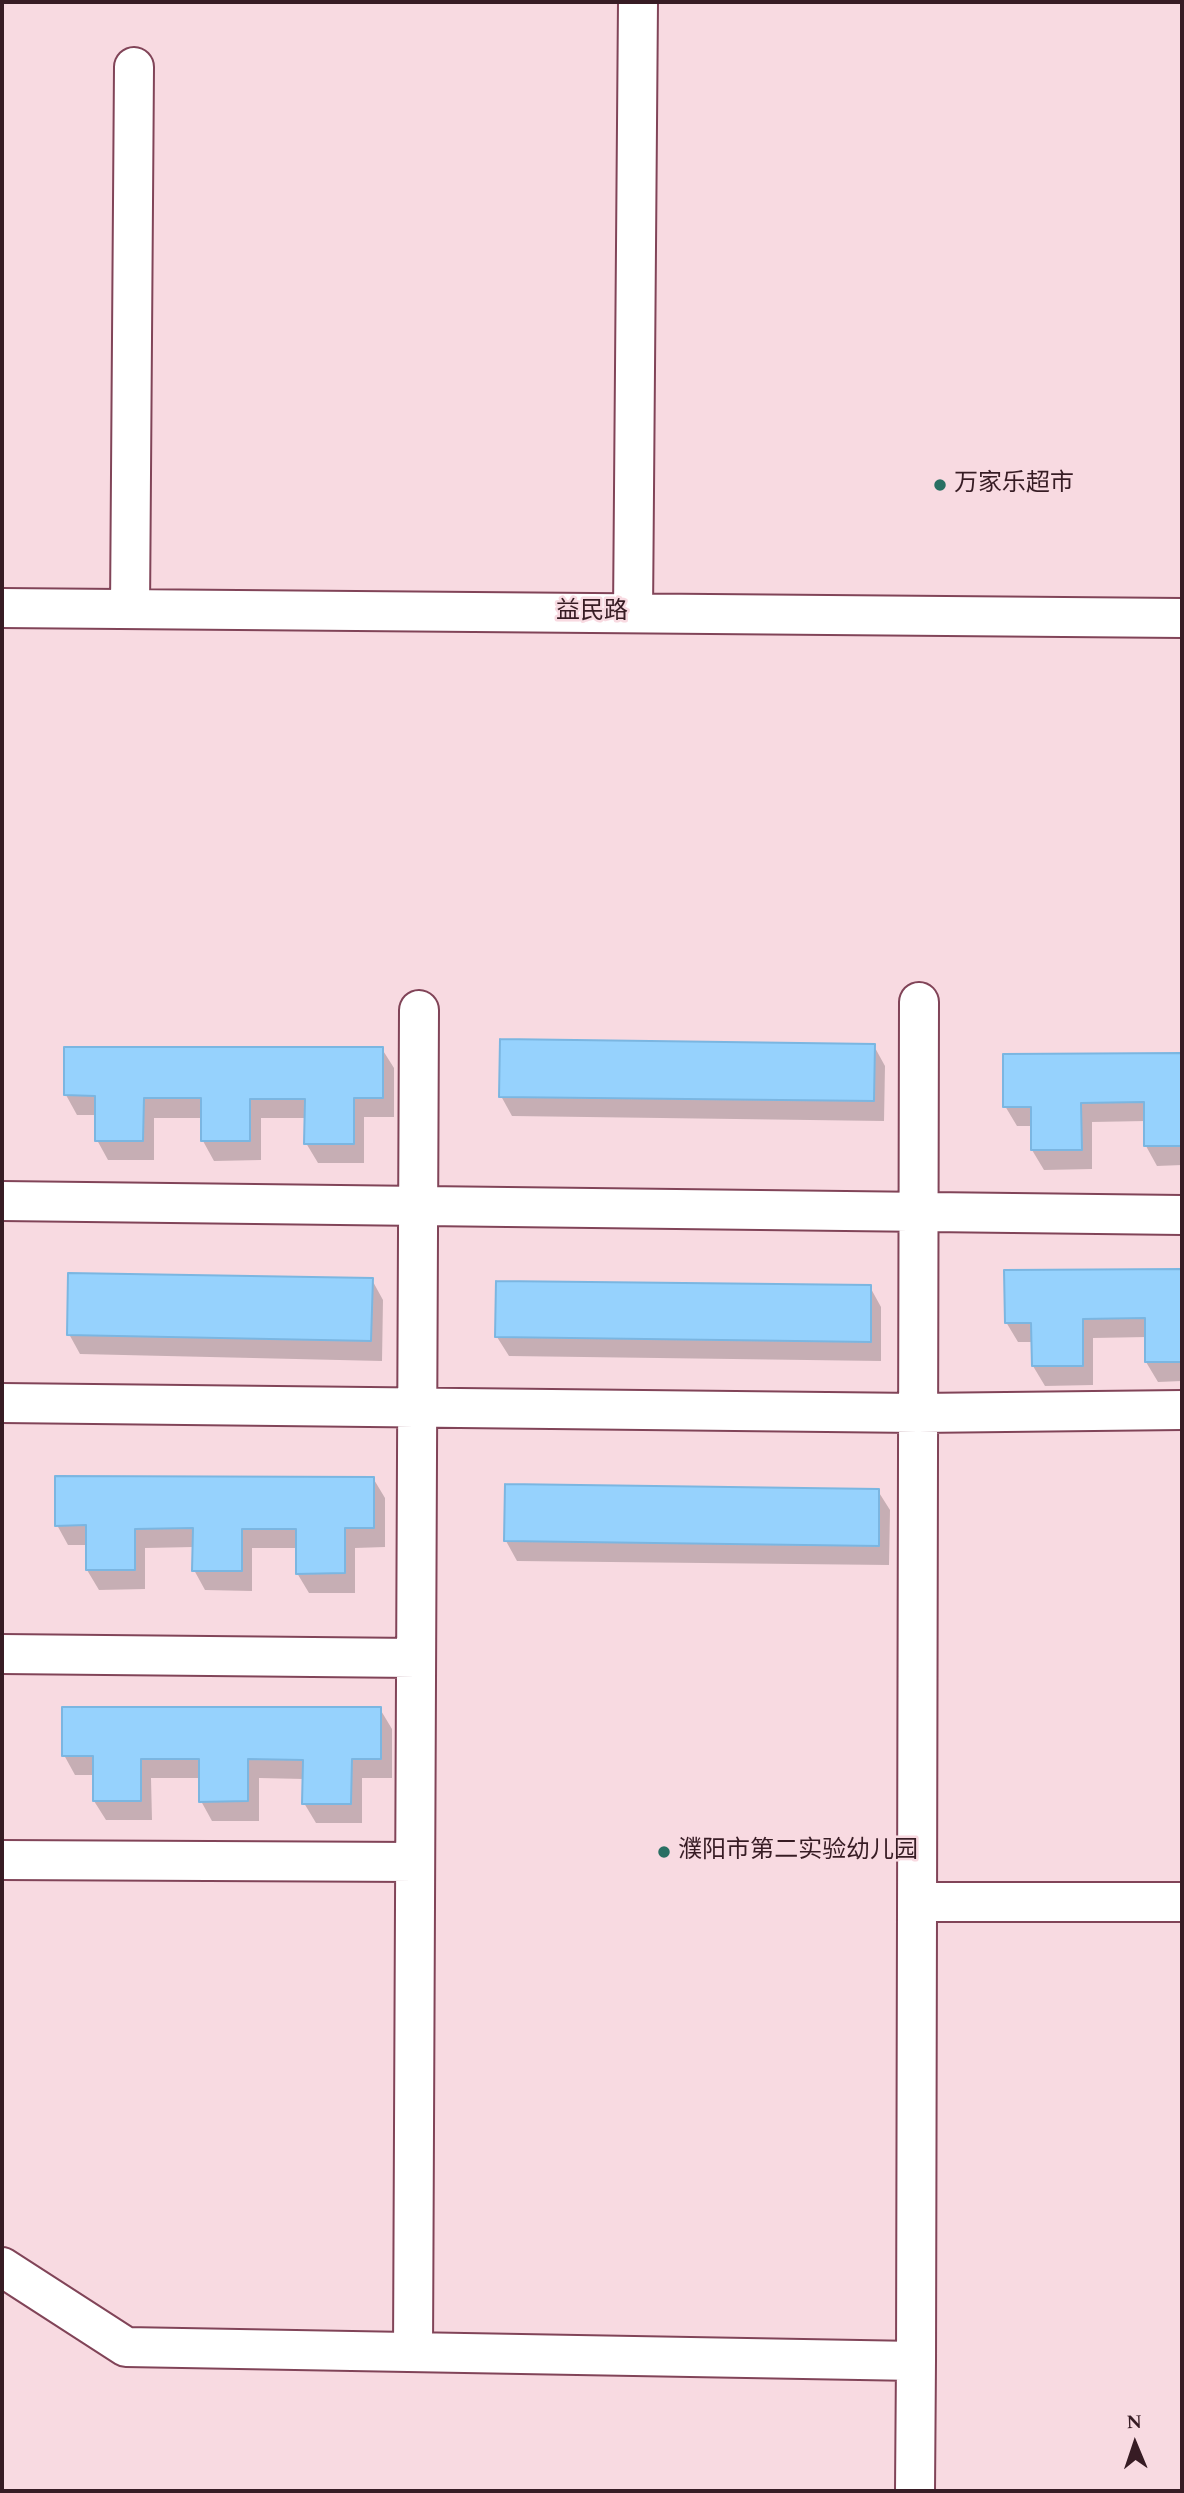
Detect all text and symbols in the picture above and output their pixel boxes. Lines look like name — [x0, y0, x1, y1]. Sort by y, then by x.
place label: 万家乐超市 — [954, 471, 1074, 499]
marker: 万家乐超市 — [932, 477, 948, 493]
street label: 益民路 — [556, 599, 628, 627]
place label: 濮阳市第二实验幼儿园 — [678, 1838, 918, 1866]
marker: 濮阳市第二实验幼儿园 — [656, 1844, 672, 1860]
text: N — [1126, 2408, 1143, 2437]
north arrow — [1100, 2409, 1170, 2479]

